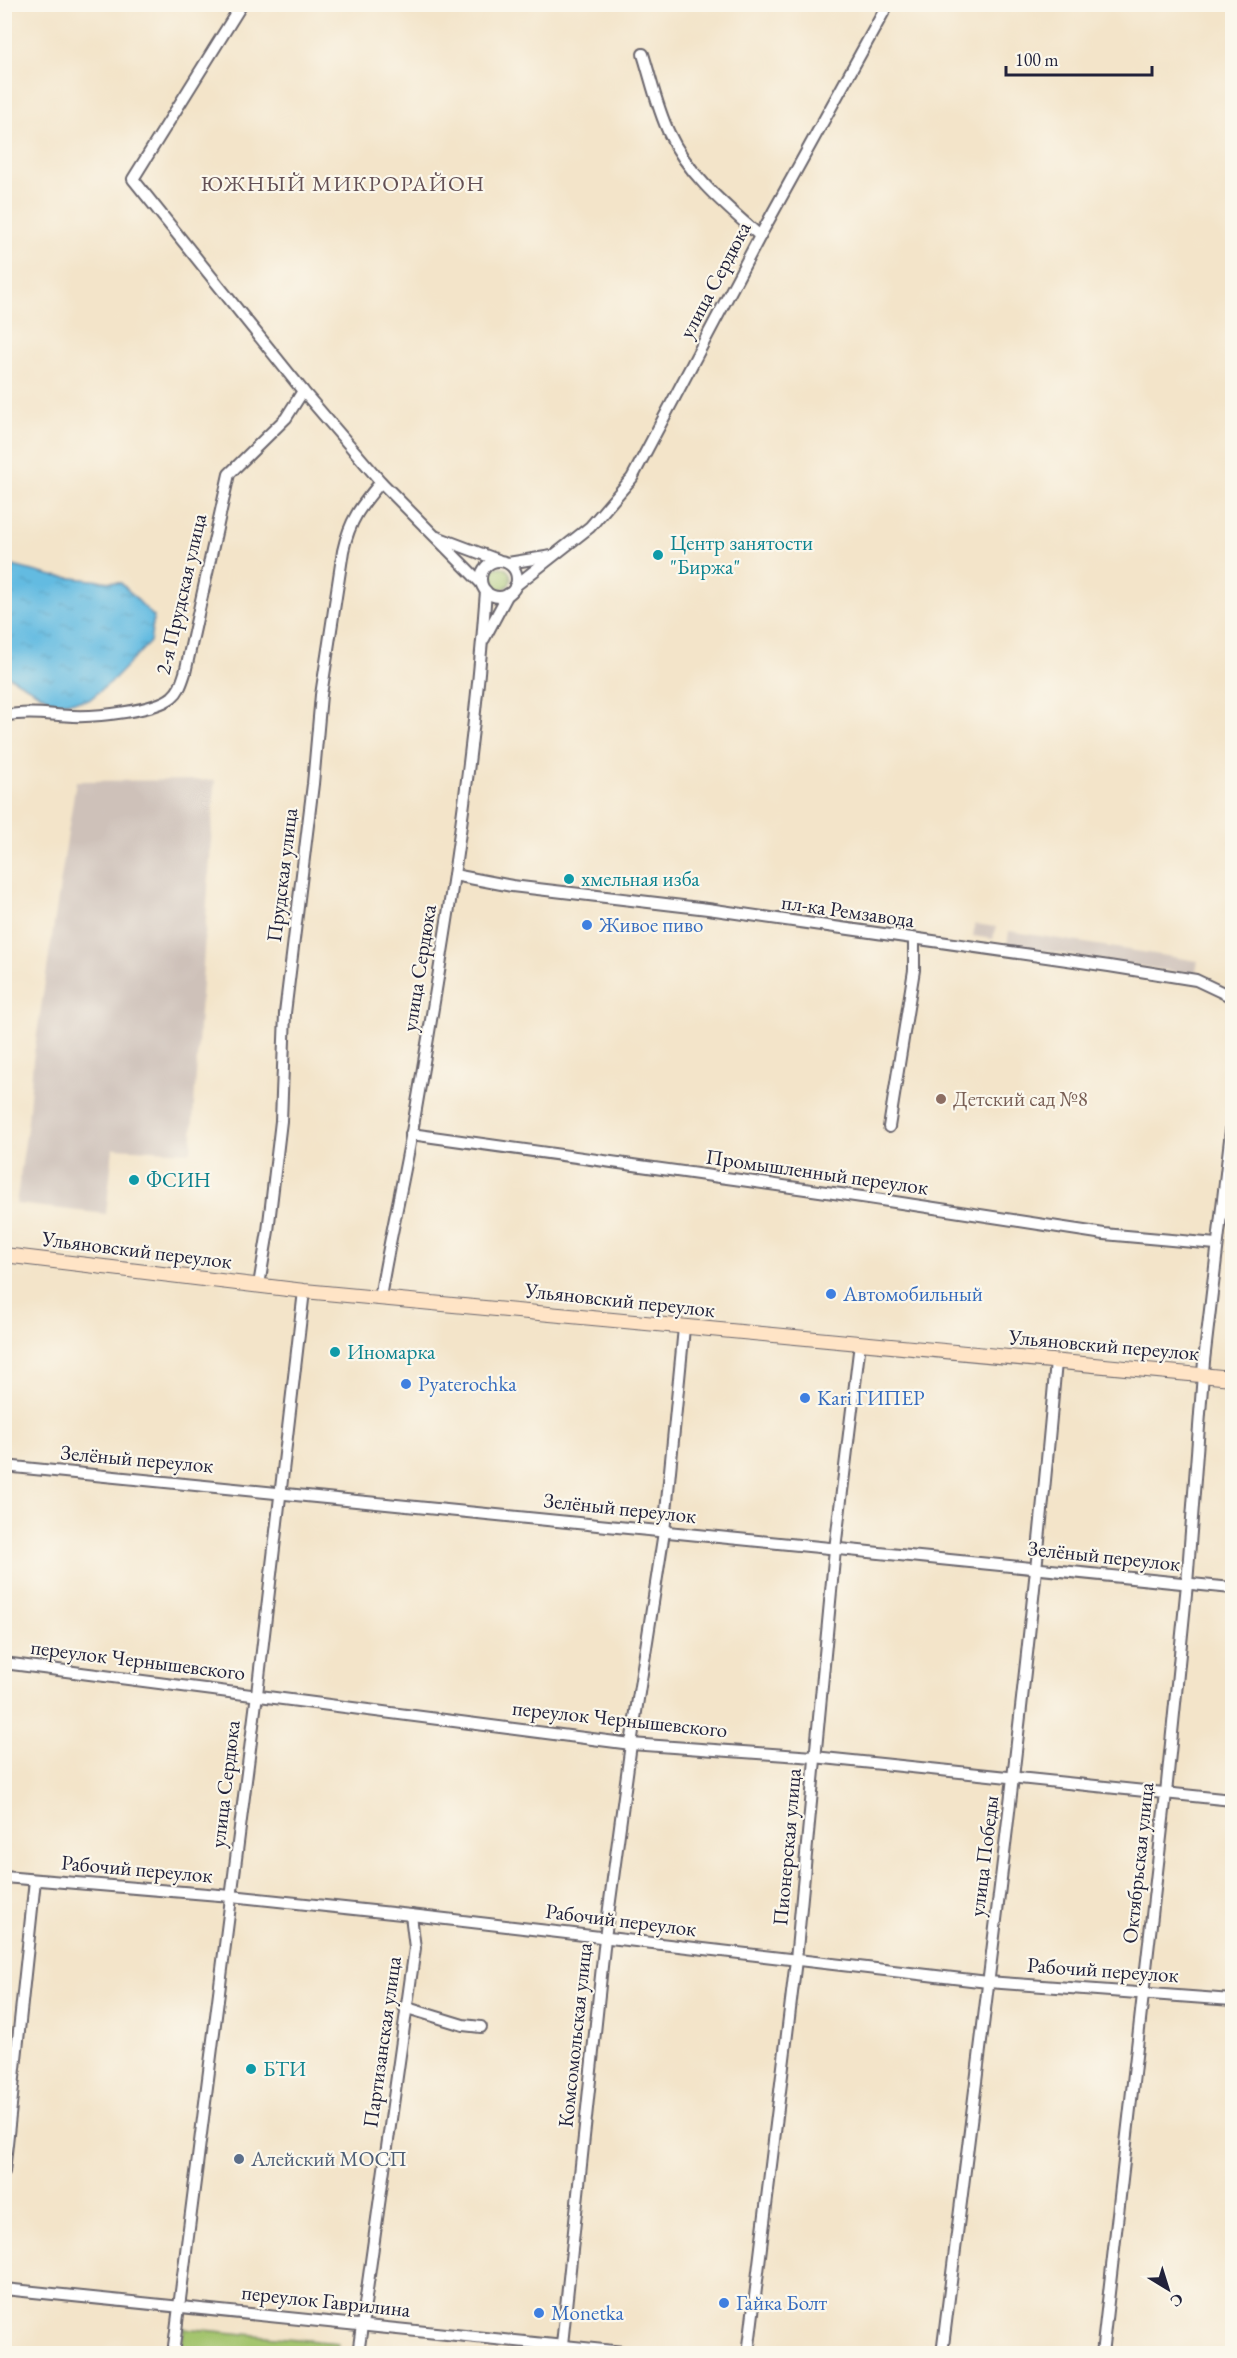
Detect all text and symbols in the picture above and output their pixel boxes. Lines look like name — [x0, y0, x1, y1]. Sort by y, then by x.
scale bar — [1006, 39, 1152, 77]
text: 100 m — [1015, 48, 1059, 71]
district label: ЮЖНЫЙ МИКРОРАЙОН — [200, 169, 486, 198]
street label: улица Сердюка — [673, 216, 757, 343]
street label: 2-я Прудская улица — [149, 510, 212, 677]
place label: Центр занятости "Биржа" — [670, 529, 813, 580]
marker: Центр занятости "Биржа" — [651, 548, 665, 562]
street label: Прудская улица — [260, 806, 303, 944]
place label: хмельная изба — [581, 865, 700, 892]
marker: хмельная изба — [562, 872, 576, 886]
street label: пл-ка Ремзавода — [780, 888, 917, 933]
street label: улица Сердюка — [395, 902, 442, 1033]
place label: Живое пиво — [598, 911, 703, 938]
marker: Живое пиво — [580, 918, 594, 932]
place label: Детский сад №8 — [953, 1085, 1088, 1112]
marker: Детский сад №8 — [934, 1092, 948, 1106]
street label: Промышленный переулок — [704, 1143, 930, 1200]
place label: ФСИН — [146, 1166, 211, 1193]
marker: ФСИН — [127, 1173, 141, 1187]
street label: Ульяновский переулок — [40, 1224, 234, 1275]
street label: Ульяновский переулок — [523, 1276, 717, 1323]
place label: Автомобильный — [842, 1280, 983, 1307]
marker: Автомобильный — [824, 1287, 838, 1301]
street label: Ульяновский переулок — [1007, 1323, 1200, 1366]
place label: Иномарка — [347, 1338, 436, 1365]
marker: Иномарка — [328, 1345, 342, 1359]
place label: Pyaterochka — [418, 1370, 517, 1397]
marker: Pyaterochka — [399, 1377, 413, 1391]
place label: Kari ГИПЕР — [817, 1384, 925, 1411]
marker: Kari ГИПЕР — [798, 1391, 812, 1405]
street label: Зелёный переулок — [60, 1438, 215, 1479]
street label: Зелёный переулок — [542, 1486, 698, 1529]
street label: Зелёный переулок — [1026, 1534, 1182, 1577]
street label: переулок Чернышевского — [29, 1633, 247, 1686]
street label: переулок Чернышевского — [511, 1694, 729, 1743]
street label: улица Сердюка — [203, 1718, 246, 1849]
street label: Пионерская улица — [766, 1767, 807, 1927]
street label: Октябрьская улица — [1116, 1780, 1159, 1945]
street label: улица Победы — [963, 1794, 1004, 1918]
street label: Рабочий переулок — [60, 1848, 214, 1889]
street label: Рабочий переулок — [544, 1897, 698, 1942]
street label: Комсомольская улица — [551, 1941, 598, 2129]
street label: Рабочий переулок — [1026, 1951, 1180, 1988]
street label: Партизанская улица — [356, 1954, 407, 2129]
place label: БТИ — [263, 2055, 306, 2082]
marker: БТИ — [244, 2062, 258, 2076]
place label: Алейский МОСП — [250, 2145, 407, 2172]
marker: Алейский МОСП — [232, 2152, 246, 2166]
north arrow — [1138, 2259, 1198, 2319]
street label: переулок Гаврилина — [240, 2278, 412, 2323]
place label: Гайка Болт — [736, 2289, 828, 2316]
text: С — [1166, 2289, 1188, 2312]
marker: Гайка Болт — [717, 2296, 731, 2310]
place label: Monetka — [551, 2299, 625, 2326]
marker: Monetka — [532, 2306, 546, 2320]

